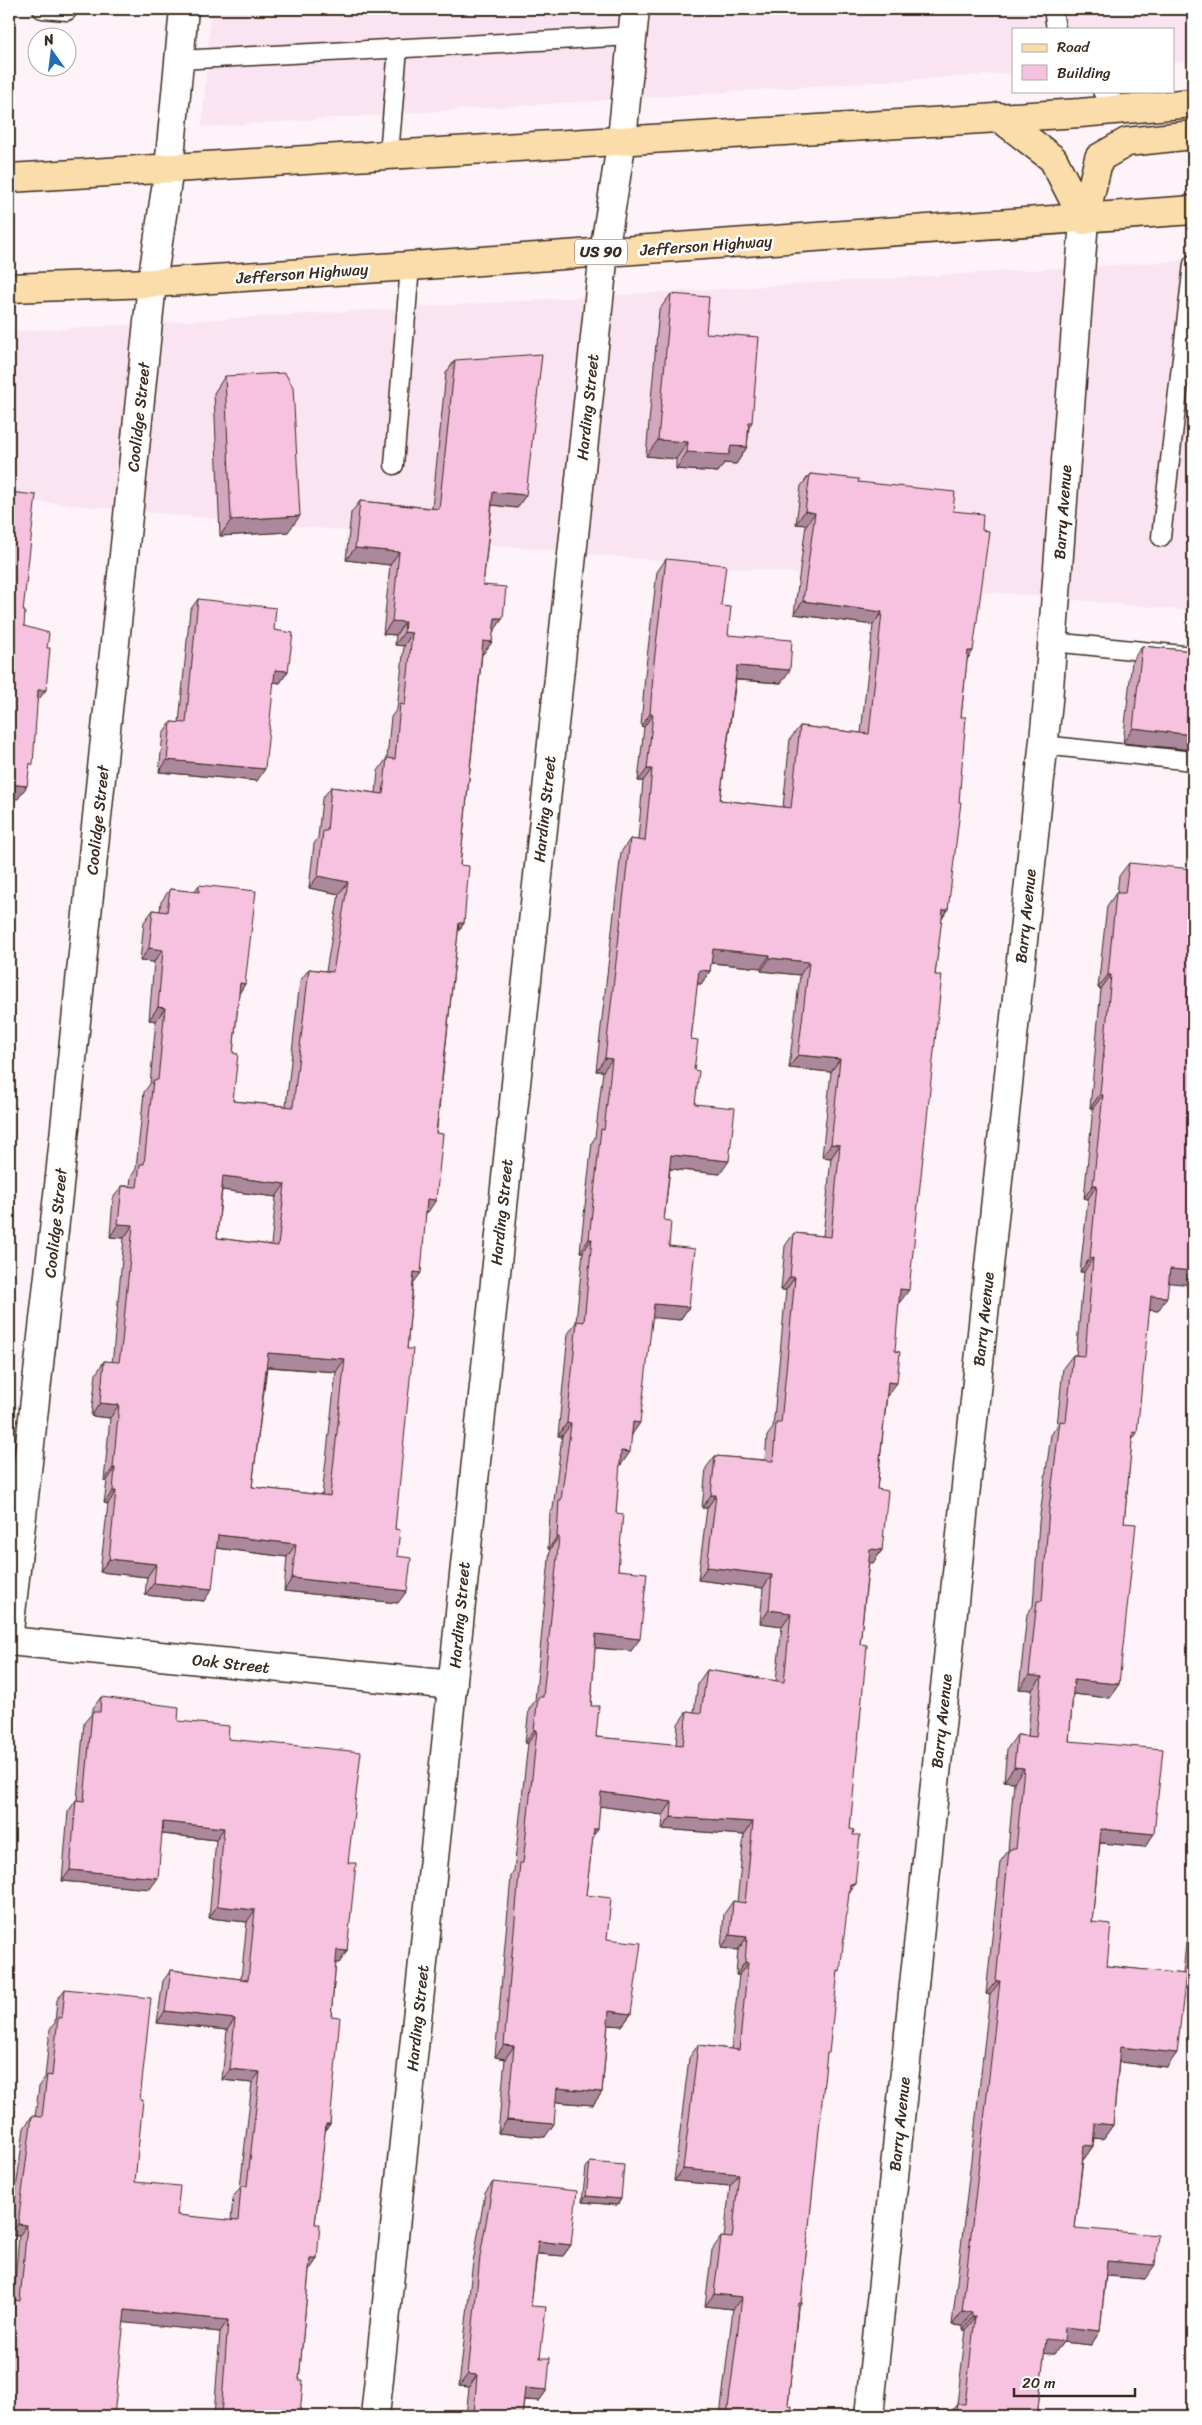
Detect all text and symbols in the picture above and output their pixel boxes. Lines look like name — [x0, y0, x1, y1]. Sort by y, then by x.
text: N — [40, 26, 57, 53]
north arrow — [28, 28, 78, 78]
legend — [1012, 28, 1174, 92]
text: Road — [1057, 34, 1090, 60]
text: Building — [1057, 60, 1111, 86]
street label: Jefferson Highway — [638, 226, 774, 265]
road number: US 90 — [575, 240, 627, 264]
street label: Jefferson Highway — [234, 254, 370, 293]
street label: Harding Street — [567, 352, 607, 462]
street label: Coolidge Street — [118, 360, 159, 473]
street label: Barry Avenue — [1045, 464, 1080, 560]
street label: Harding Street — [524, 754, 564, 864]
street label: Coolidge Street — [77, 763, 118, 876]
street label: Barry Avenue — [1006, 867, 1045, 965]
street label: Harding Street — [481, 1157, 521, 1267]
street label: Coolidge Street — [35, 1166, 76, 1279]
street label: Barry Avenue — [964, 1270, 1003, 1368]
street label: Harding Street — [440, 1561, 479, 1669]
street label: Oak Street — [191, 1645, 271, 1682]
street label: Barry Avenue — [922, 1672, 961, 1770]
street label: Harding Street — [397, 1963, 437, 2073]
street label: Barry Avenue — [880, 2075, 919, 2173]
scale bar — [1014, 2365, 1136, 2397]
text: 20 m — [1022, 2370, 1056, 2396]

